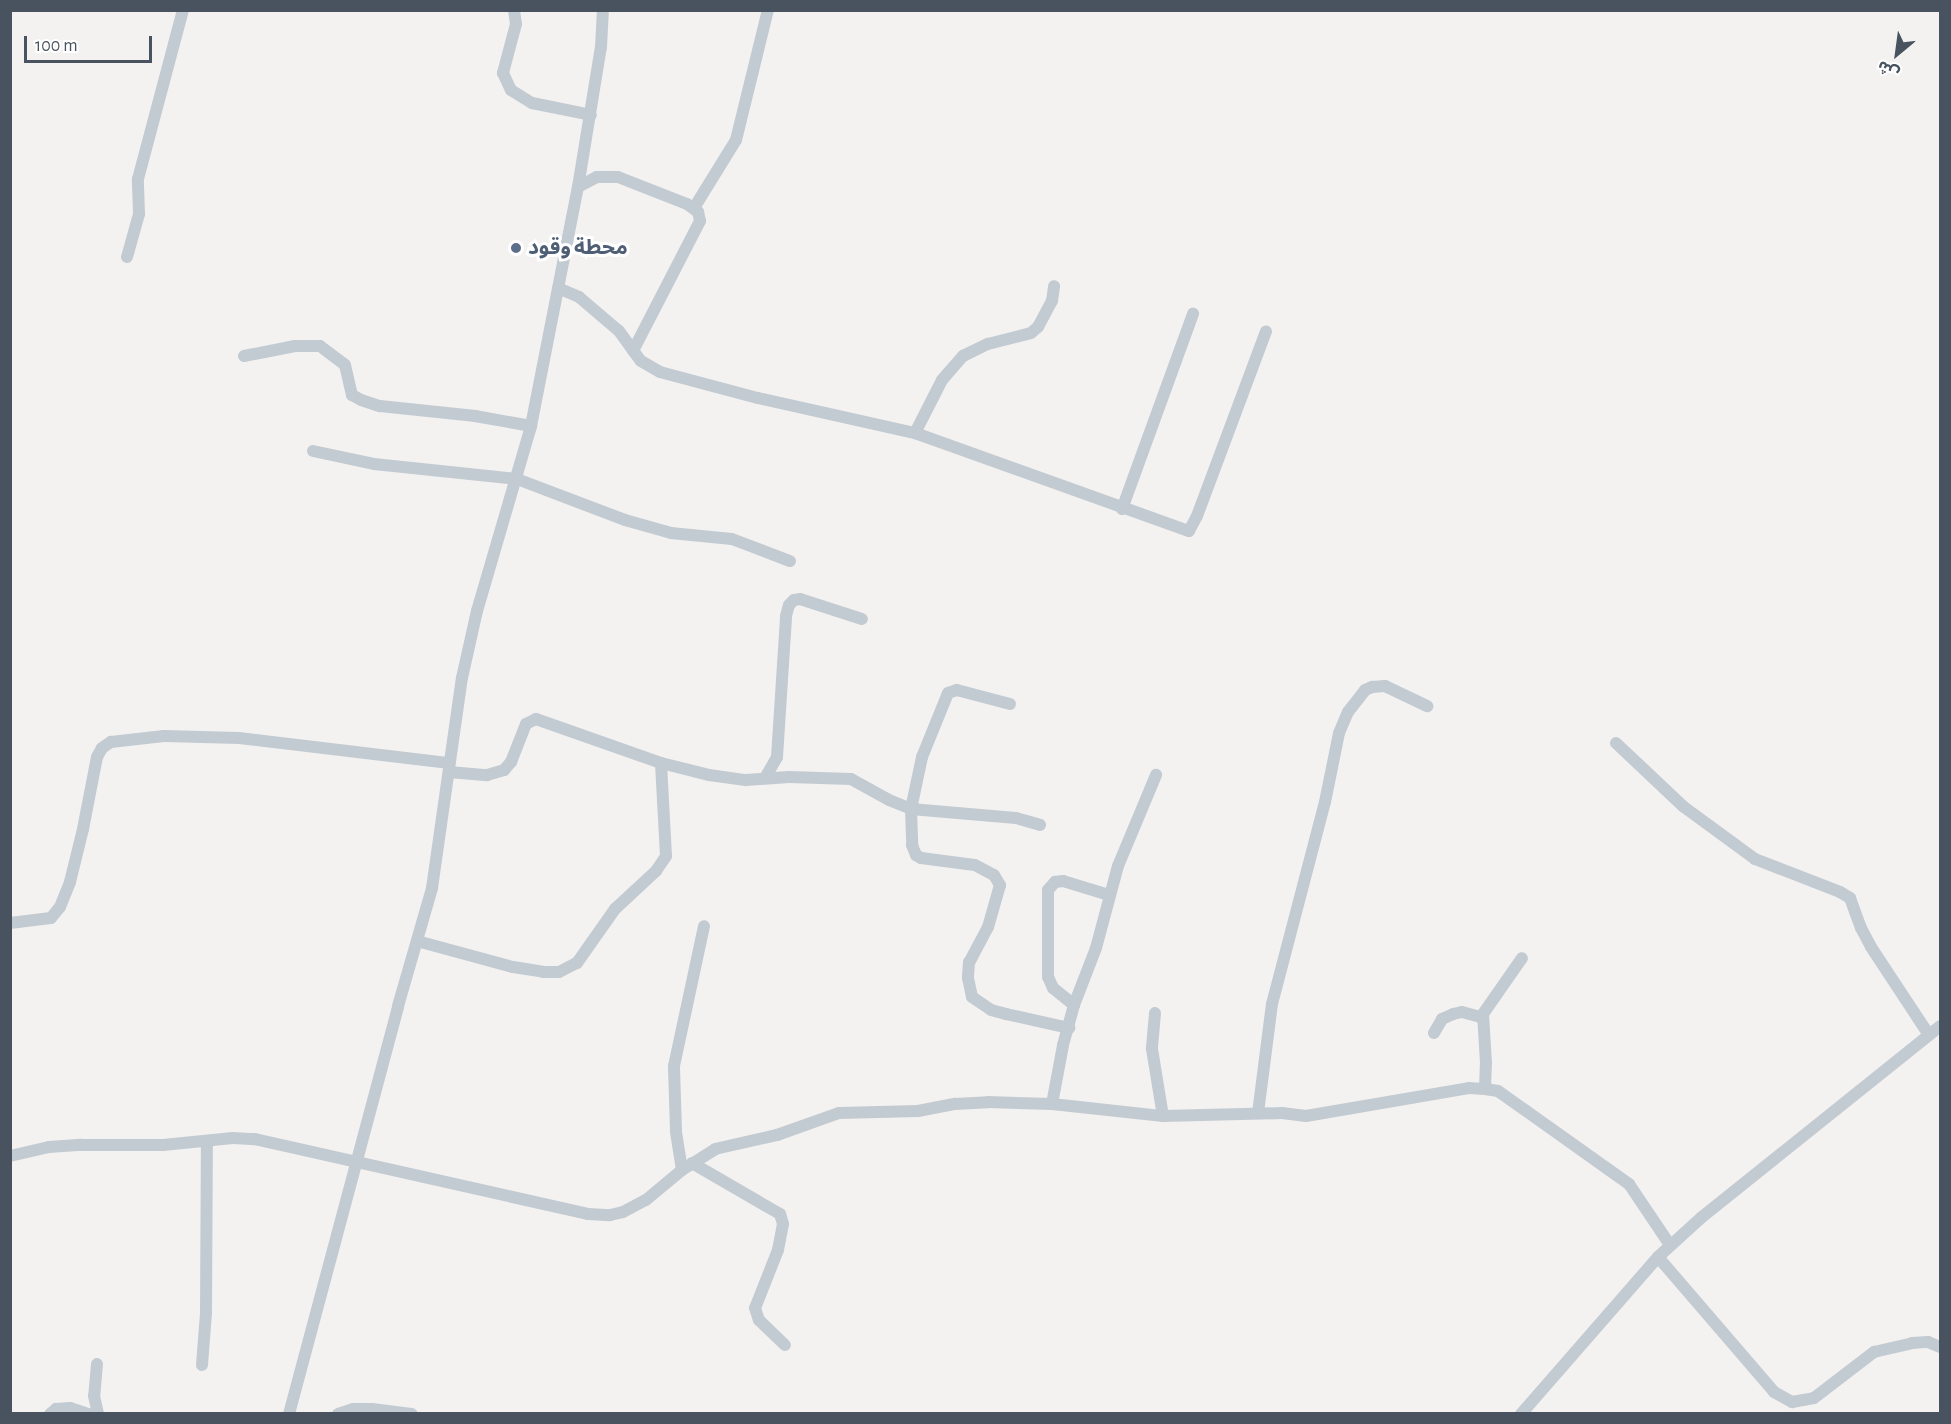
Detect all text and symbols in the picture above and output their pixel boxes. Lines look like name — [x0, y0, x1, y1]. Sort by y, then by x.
scale bar — [27, 24, 154, 62]
north arrow — [1867, 24, 1927, 84]
text: 100 m — [35, 37, 78, 55]
text: ش — [1875, 57, 1902, 82]
place label: محطة وقود — [528, 235, 628, 261]
marker: محطة وقود — [509, 241, 523, 255]

